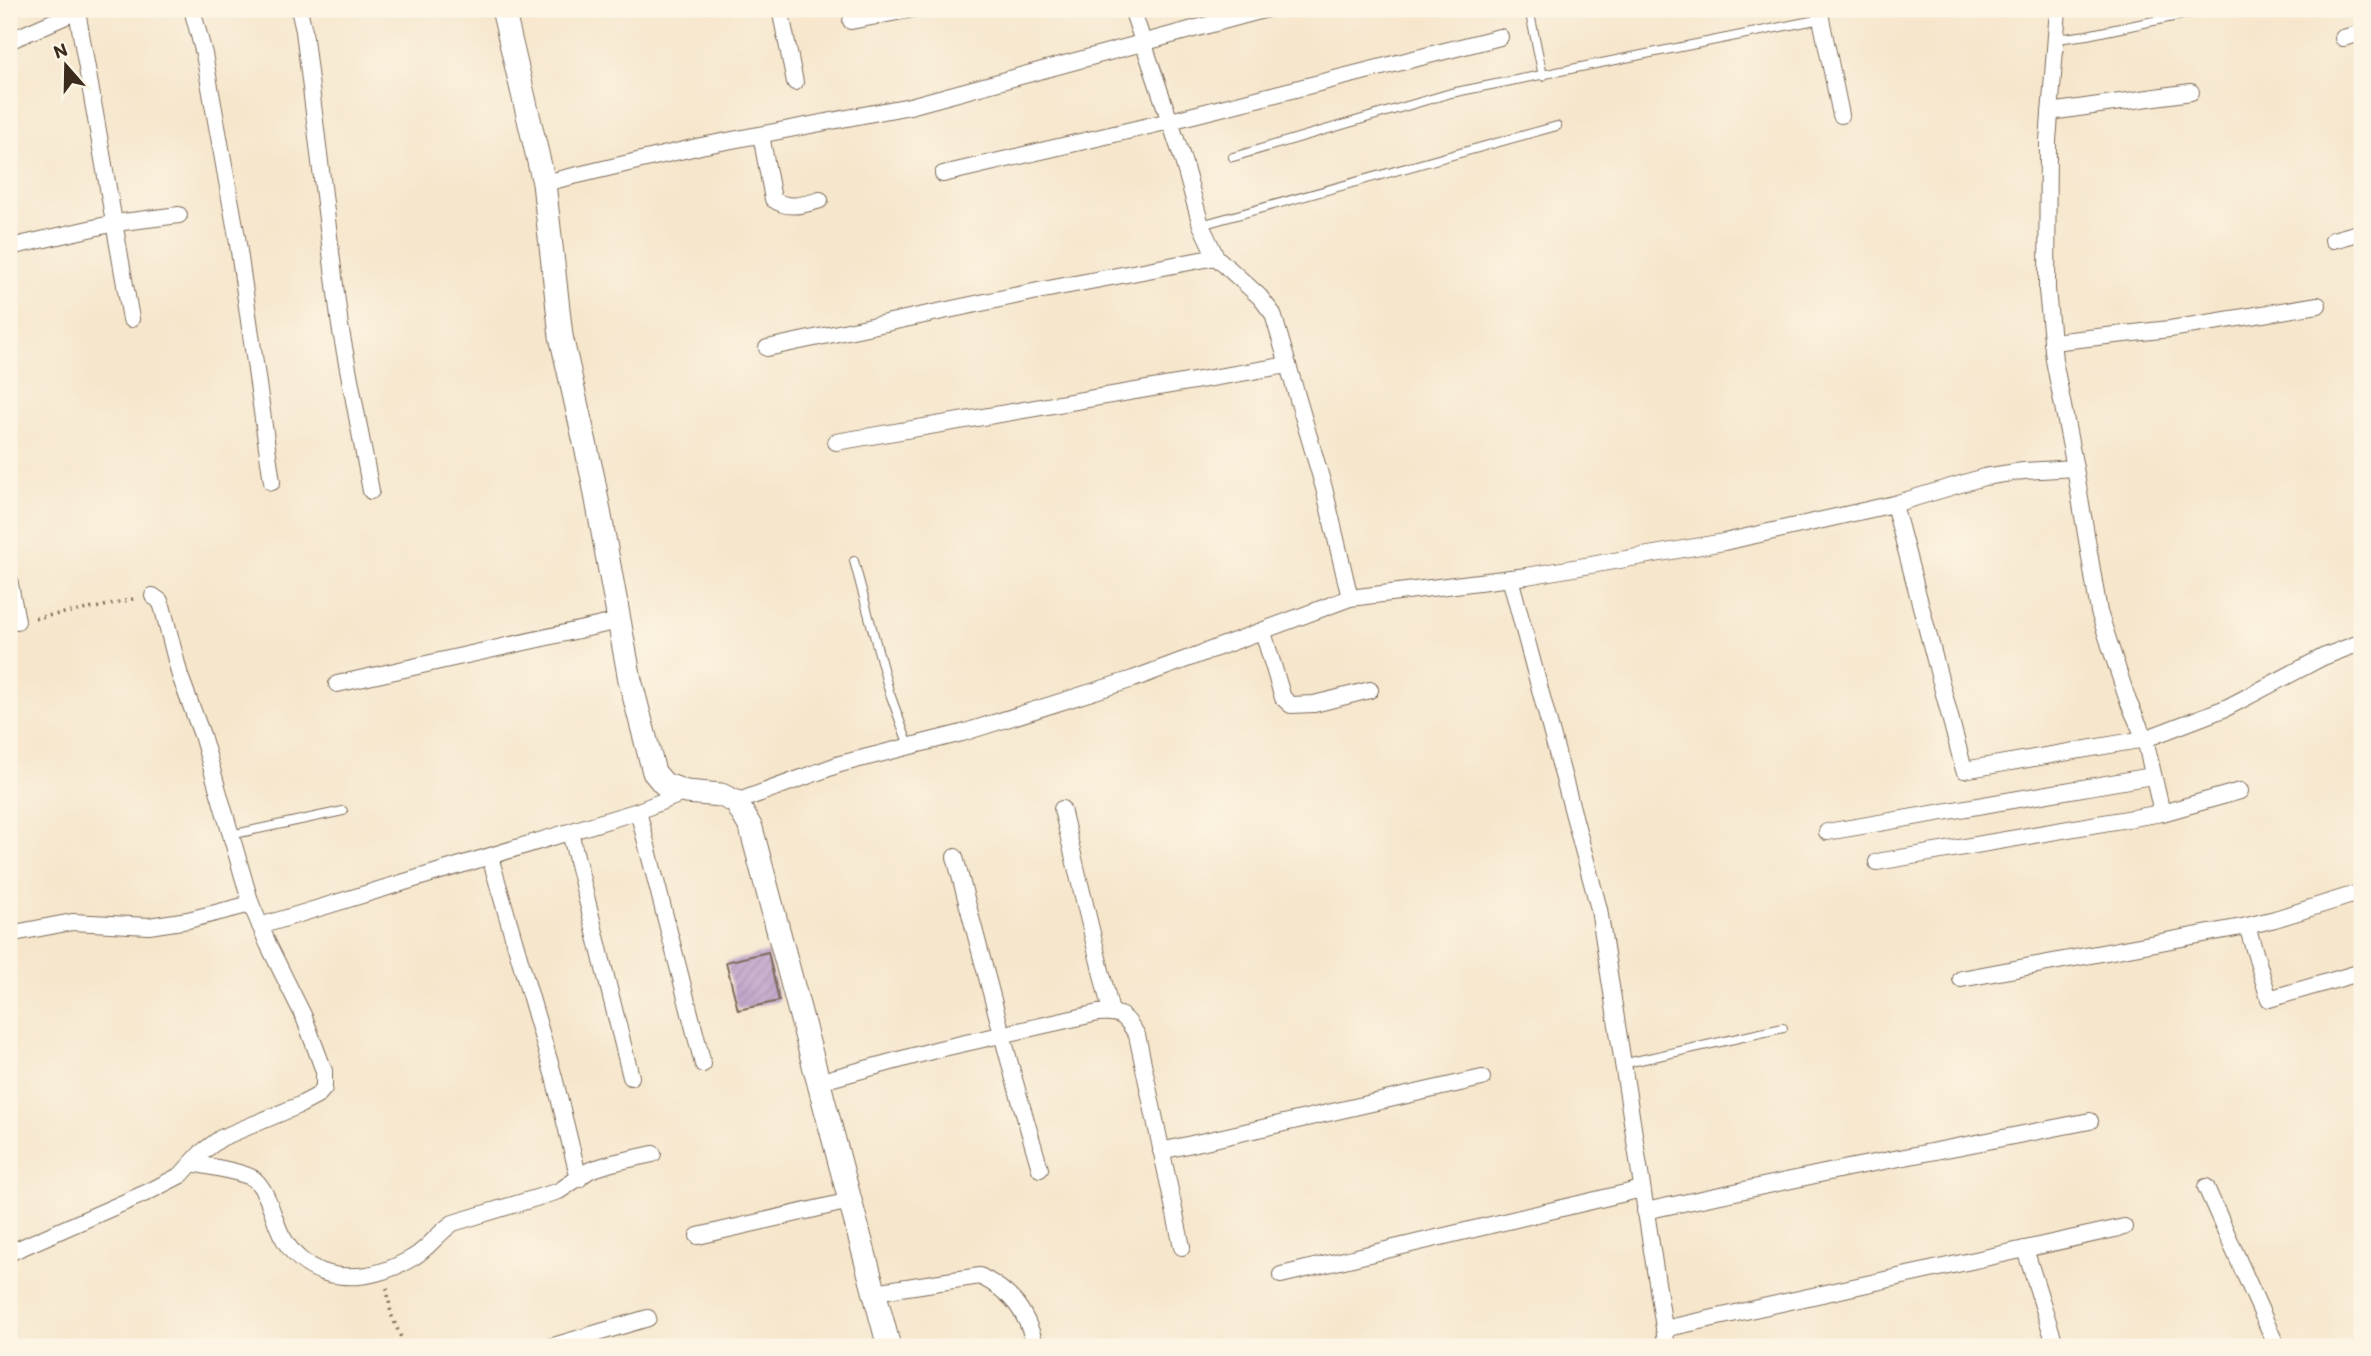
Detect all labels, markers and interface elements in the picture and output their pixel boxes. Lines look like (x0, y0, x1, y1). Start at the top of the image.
north arrow (32, 32, 102, 102)
text: N (50, 37, 70, 63)

